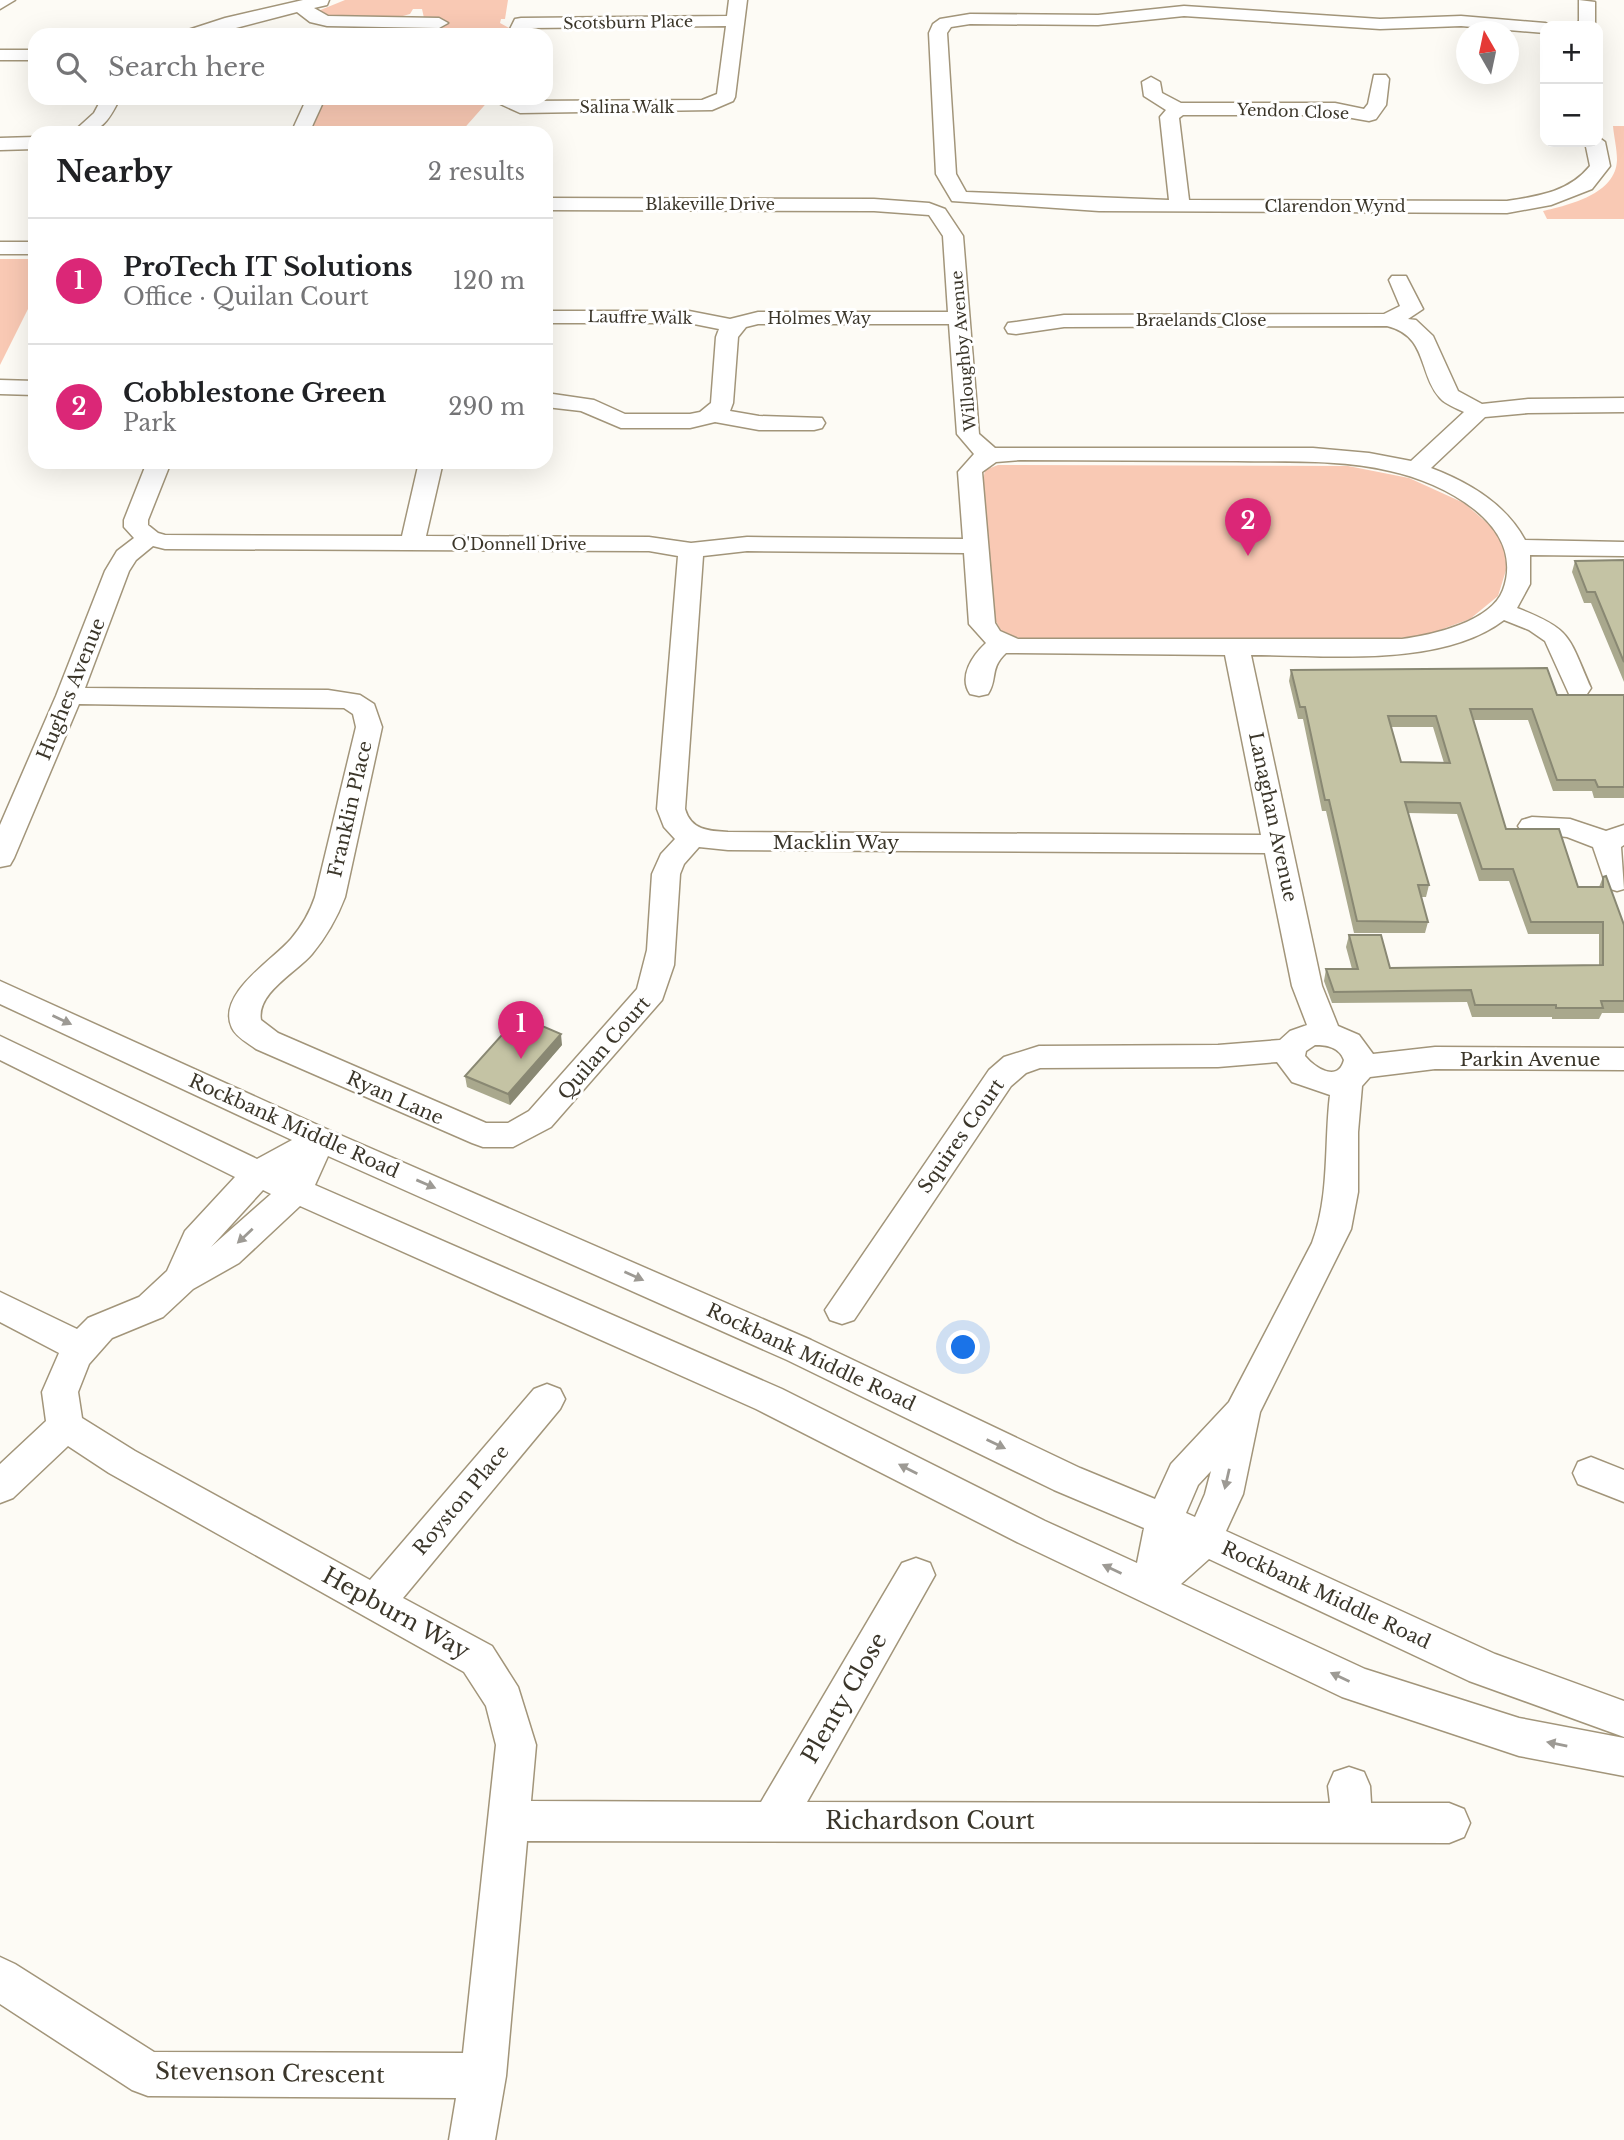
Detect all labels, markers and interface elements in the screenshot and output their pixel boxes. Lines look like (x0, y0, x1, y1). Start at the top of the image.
street label: Scotsburn Place (563, 11, 693, 33)
north arrow (1456, 21, 1519, 84)
map controls (1540, 21, 1603, 147)
button: + (1540, 21, 1603, 84)
search box (28, 28, 553, 105)
icon: search (52, 48, 90, 86)
text: Search here (108, 51, 265, 83)
button: − (1540, 84, 1603, 147)
street label: Salina Walk (580, 97, 675, 117)
street label: Yendon Close (1236, 99, 1349, 123)
text: Nearby (56, 153, 172, 190)
text: 2 results (428, 158, 525, 186)
street label: Blakeville Drive (645, 194, 775, 214)
street label: Clarendon Wynd (1264, 196, 1406, 216)
text: ProTech IT Solutions (123, 251, 413, 283)
text: 1 (74, 267, 84, 295)
text: 120 m (453, 267, 525, 295)
street label: Willoughby Avenue (946, 270, 980, 433)
text: Office · Quilan Court (123, 283, 369, 311)
street label: Lauffre Walk (587, 306, 693, 328)
street label: Holmes Way (767, 308, 872, 328)
street label: Braelands Close (1136, 310, 1266, 330)
text: Cobblestone Green (123, 377, 386, 409)
text: 2 (72, 393, 86, 421)
text: 290 m (448, 393, 525, 421)
text: Park (123, 409, 176, 437)
pin: 2 (1225, 498, 1271, 556)
street label: O'Donnell Drive (452, 534, 587, 554)
street label: Hughes Avenue (32, 615, 110, 763)
street label: Lanaghan Avenue (1244, 730, 1302, 904)
street label: Franklin Place (323, 739, 377, 879)
street label: Macklin Way (773, 831, 899, 854)
street label: Quilan Court (553, 991, 656, 1104)
pin: 1 (498, 1001, 544, 1059)
one-way arrow (52, 1014, 72, 1026)
street label: Parkin Avenue (1460, 1048, 1600, 1071)
street label: Ryan Lane (343, 1066, 447, 1130)
street label: Rockbank Middle Road (185, 1069, 403, 1183)
street label: Squires Court (913, 1074, 1009, 1198)
one-way arrow (415, 1179, 436, 1190)
one-way arrow (237, 1228, 254, 1245)
one-way arrow (624, 1270, 644, 1282)
street label: Rockbank Middle Road (703, 1298, 919, 1416)
your location (946, 1330, 980, 1364)
one-way arrow (986, 1439, 1006, 1450)
street label: Royston Place (408, 1440, 514, 1560)
one-way arrow (898, 1464, 918, 1475)
one-way arrow (1221, 1468, 1232, 1490)
street label: Rockbank Middle Road (1218, 1536, 1434, 1654)
street label: Hepburn Way (317, 1561, 475, 1665)
one-way arrow (1102, 1563, 1122, 1575)
street label: Plenty Close (795, 1628, 893, 1768)
one-way arrow (1330, 1671, 1350, 1682)
one-way arrow (1546, 1738, 1568, 1749)
street label: Richardson Court (825, 1807, 1035, 1835)
street label: Stevenson Crescent (155, 2057, 385, 2089)

